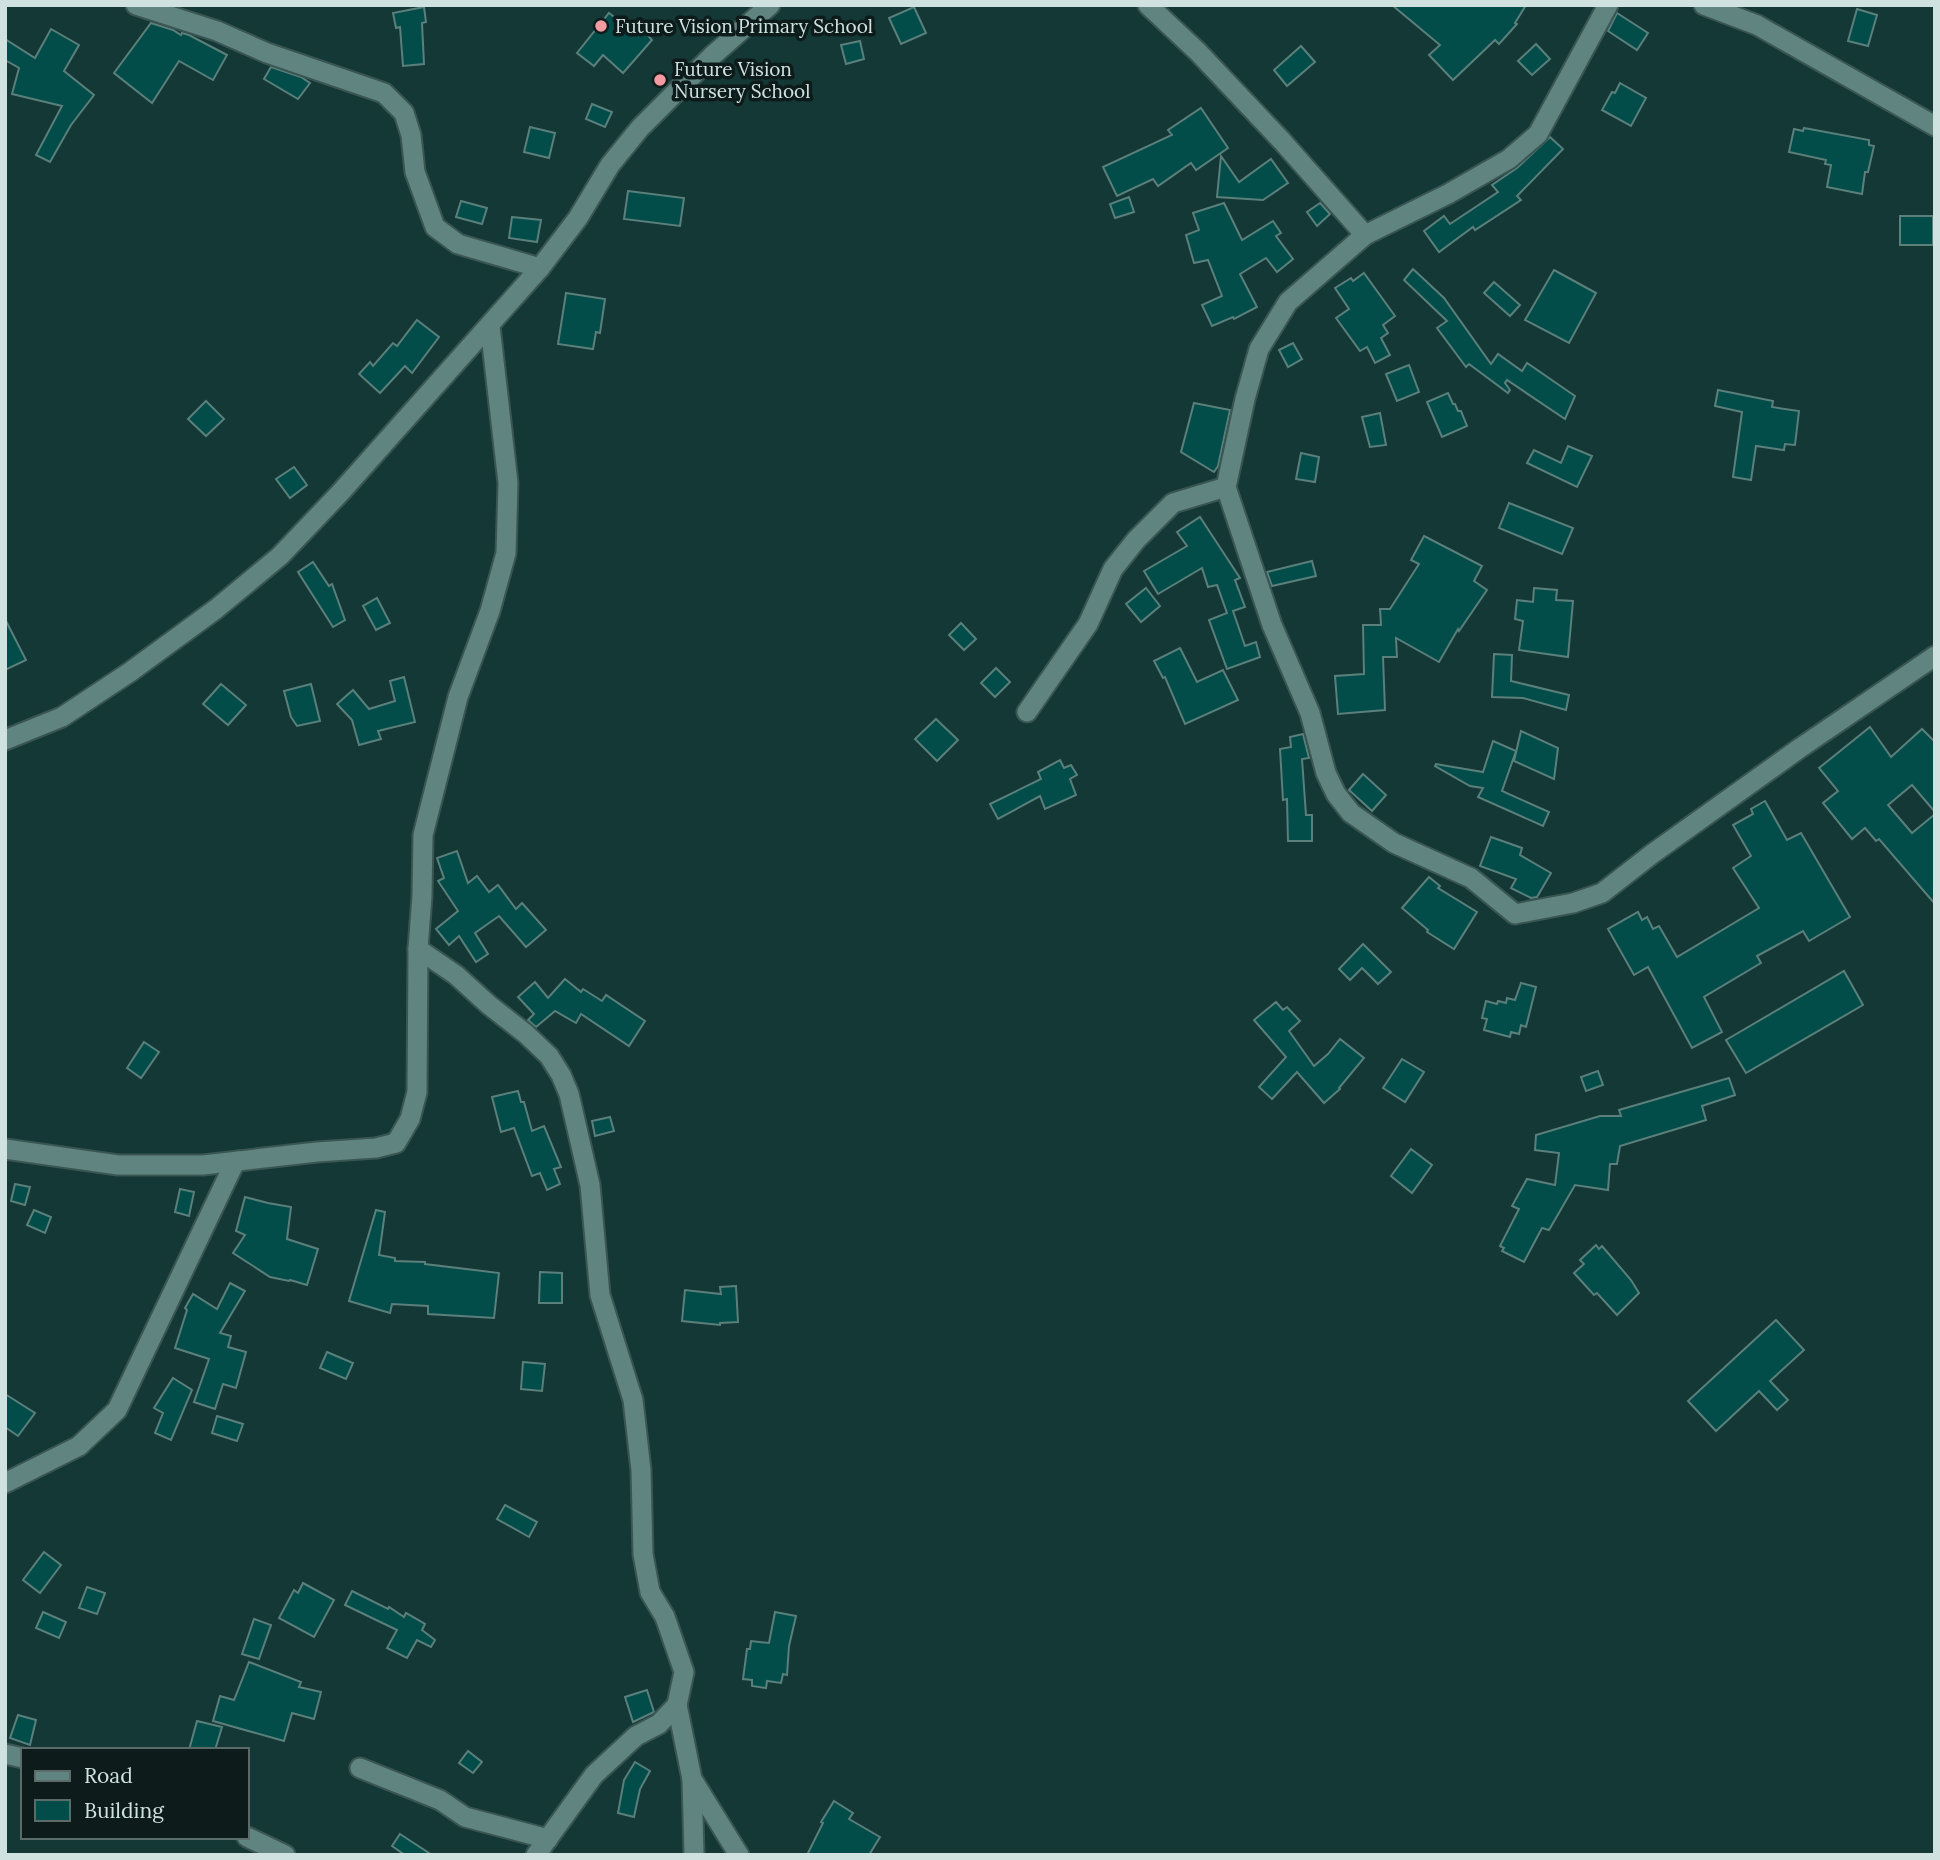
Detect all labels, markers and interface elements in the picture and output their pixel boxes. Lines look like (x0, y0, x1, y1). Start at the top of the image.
place label: Future Vision Primary School (615, 14, 873, 38)
marker: Future Vision Primary School (593, 18, 609, 34)
place label: Future Vision Nursery School (674, 57, 810, 103)
marker: Future Vision Nursery School (652, 72, 668, 88)
legend (21, 1748, 248, 1839)
text: Road (84, 1762, 133, 1789)
text: Building (84, 1797, 164, 1824)

